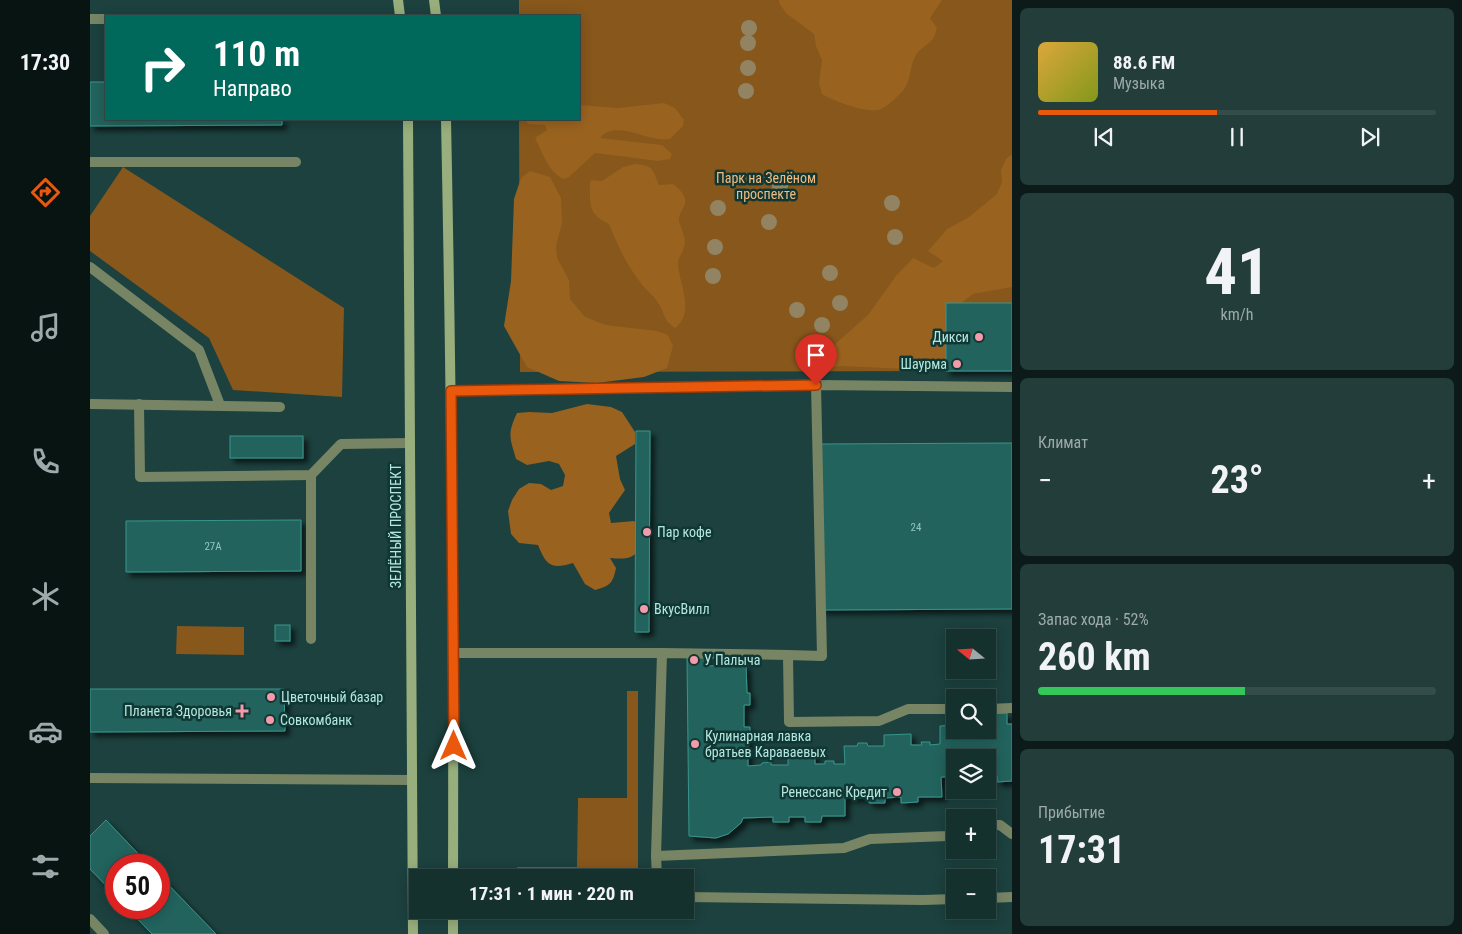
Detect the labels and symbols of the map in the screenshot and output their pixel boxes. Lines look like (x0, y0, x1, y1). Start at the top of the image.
park label: Парк на Зелёном проспекте (716, 170, 816, 202)
place label: Дикси (932, 329, 969, 345)
marker: Дикси (973, 331, 985, 343)
pin (795, 334, 837, 385)
place label: Шаурма (901, 356, 947, 372)
marker: Шаурма (951, 358, 963, 370)
street label: ЗЕЛЁНЫЙ ПРОСПЕКТ (388, 464, 404, 588)
house number: 24 (911, 521, 922, 534)
place label: Пар кофе (657, 524, 712, 540)
marker: Пар кофе (641, 526, 653, 538)
house number: 27А (204, 540, 222, 553)
place label: ВкусВилл (654, 601, 710, 617)
marker: ВкусВилл (638, 603, 650, 615)
north arrow (946, 629, 996, 679)
place label: У Палыча (704, 652, 760, 668)
marker: У Палыча (688, 654, 700, 666)
place label: Цветочный базар (281, 689, 383, 705)
marker: Цветочный базар (265, 691, 277, 703)
place label: Планета Здоровья (124, 703, 232, 719)
marker: Планета Здоровья (236, 705, 248, 717)
place label: Совкомбанк (280, 712, 352, 728)
marker: Совкомбанк (264, 714, 276, 726)
position arrow (427, 719, 479, 771)
place label: Кулинарная лавка братьев Караваевых (705, 728, 826, 760)
marker: Кулинарная лавка братьев Караваевых (689, 738, 701, 750)
place label: Ренессанс Кредит (781, 784, 887, 800)
marker: Ренессанс Кредит (891, 786, 903, 798)
speed limit sign: 50 (105, 854, 170, 919)

